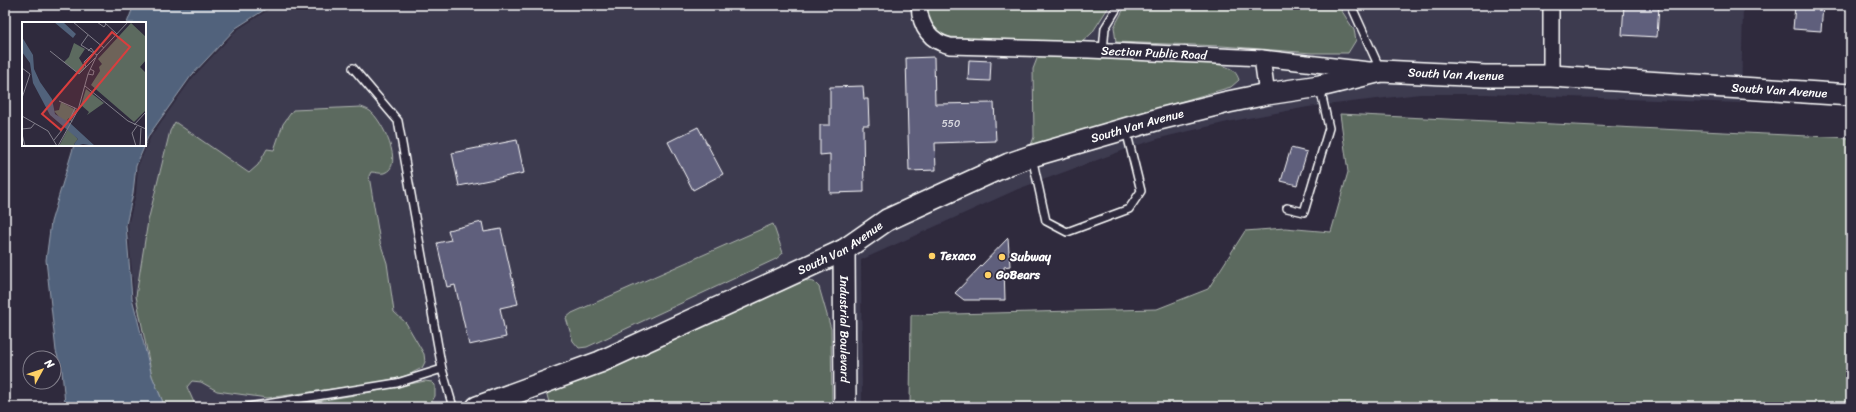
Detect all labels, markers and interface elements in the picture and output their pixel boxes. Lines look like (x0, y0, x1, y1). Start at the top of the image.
inset map (22, 22, 146, 146)
street label: Section Public Road (1101, 40, 1209, 67)
street label: South Van Avenue (1407, 61, 1504, 87)
street label: South Van Avenue (1731, 76, 1828, 104)
street label: South Van Avenue (1088, 102, 1186, 149)
house number: 550 (942, 115, 960, 133)
street label: South Van Avenue (794, 215, 888, 281)
place label: Texaco (940, 245, 976, 267)
place label: Subway (1009, 246, 1052, 268)
marker: Texaco (927, 251, 937, 261)
marker: Subway (997, 252, 1007, 262)
place label: GoBears (995, 264, 1040, 286)
marker: GoBears (983, 270, 993, 280)
street label: Industrial Boulevard (833, 274, 856, 384)
north arrow (22, 350, 62, 390)
text: N (39, 354, 59, 373)

